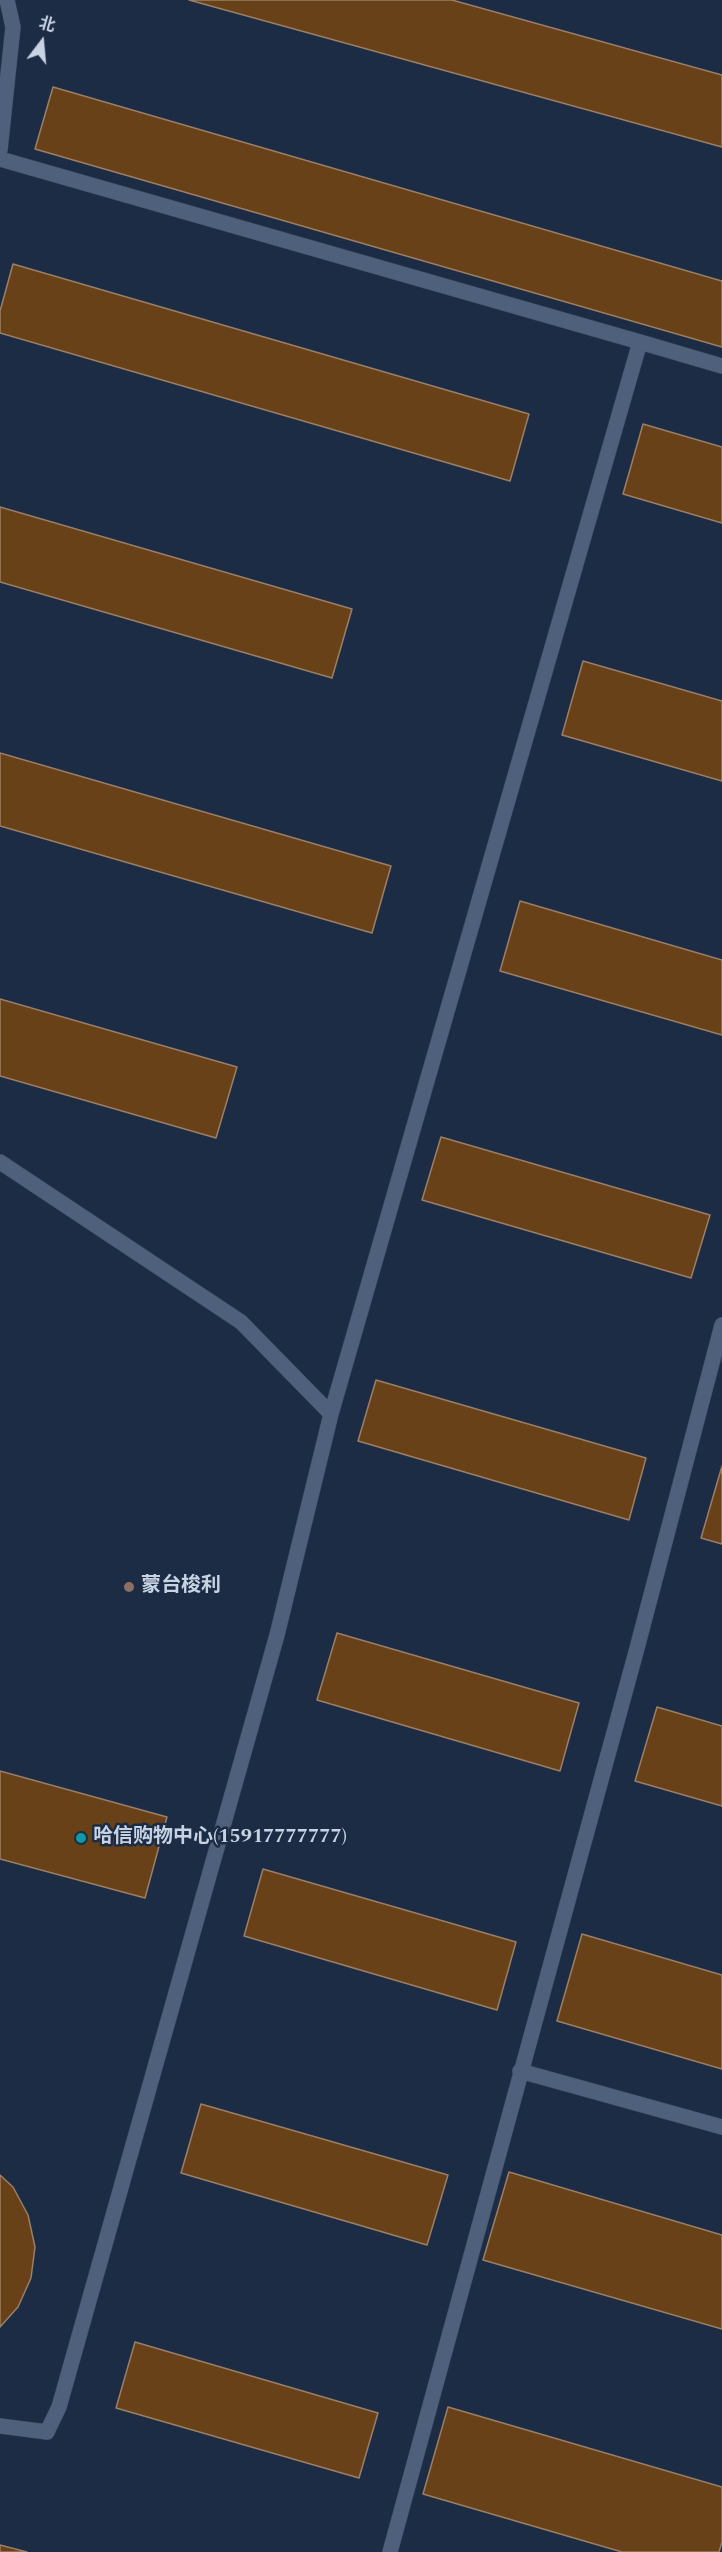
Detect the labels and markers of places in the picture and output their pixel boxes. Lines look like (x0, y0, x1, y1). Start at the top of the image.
place label: 蒙台梭利 (141, 1575, 221, 1599)
marker: 蒙台梭利 (122, 1580, 136, 1594)
place label: 哈信购物中心(15917777777) (93, 1826, 347, 1850)
marker: 哈信购物中心(15917777777) (74, 1831, 88, 1845)

